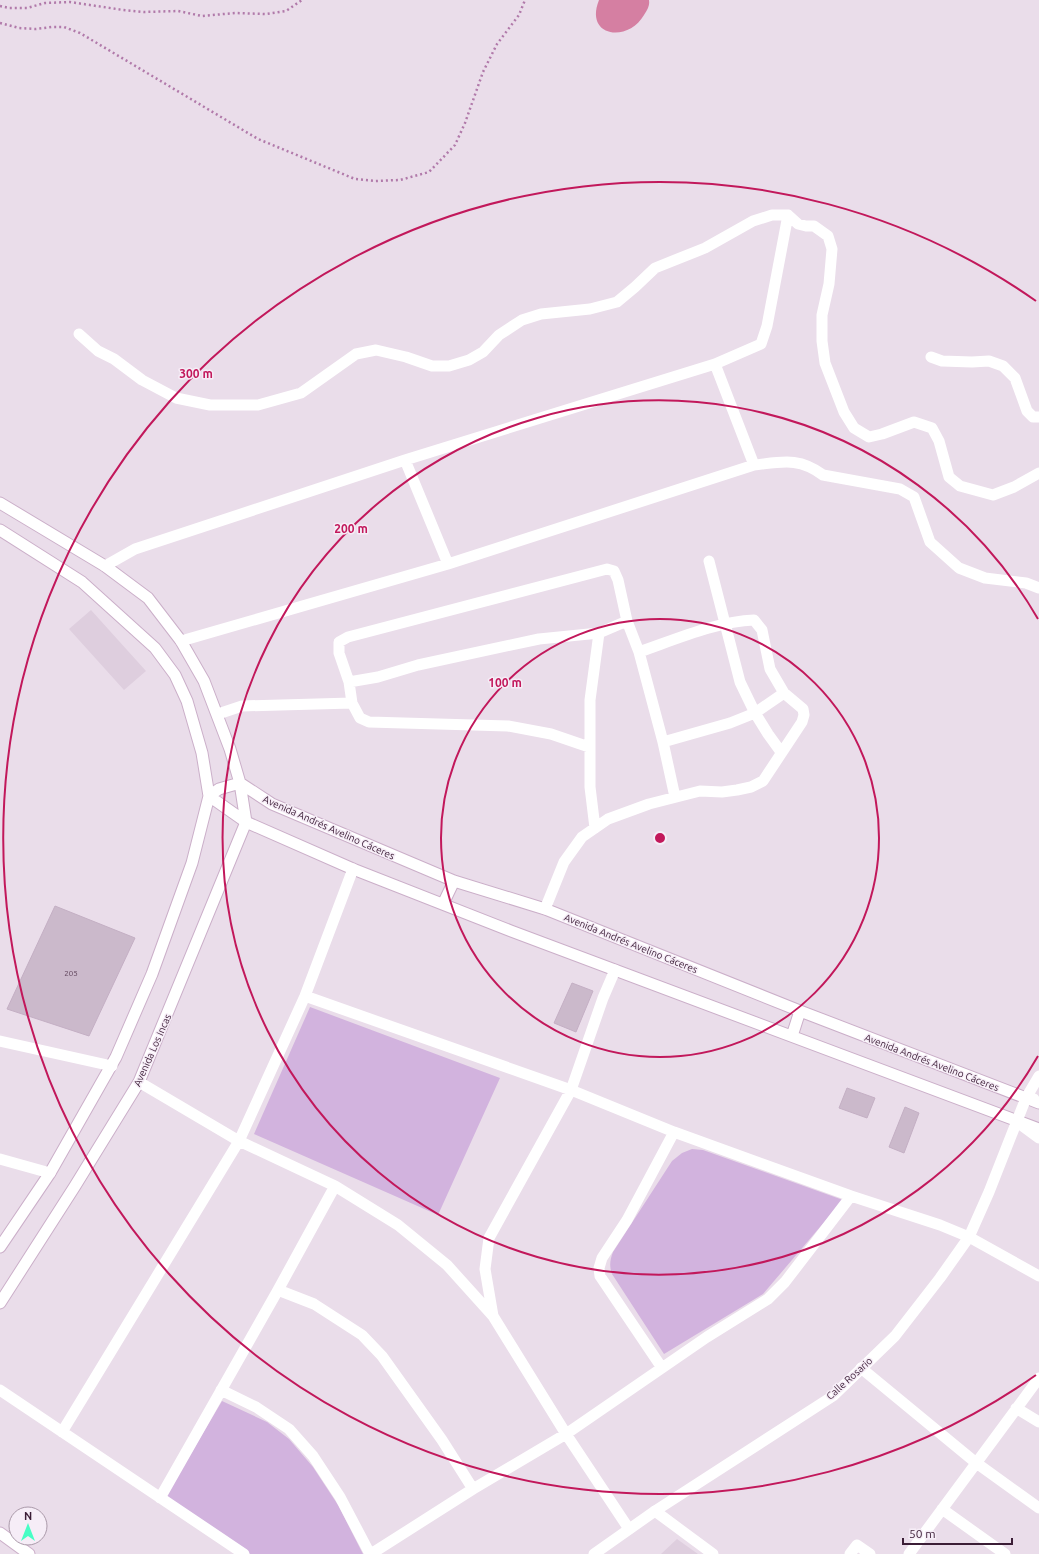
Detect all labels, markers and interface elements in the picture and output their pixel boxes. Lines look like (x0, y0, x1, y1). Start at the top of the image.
text: 300 m (179, 367, 213, 380)
text: 200 m (334, 522, 368, 535)
text: 100 m (488, 676, 522, 689)
street label: Avenida Andrés Avelino Cáceres (261, 793, 396, 862)
centre of rings (653, 831, 667, 845)
street label: Avenida Andrés Avelino Cáceres (563, 912, 699, 975)
house number: 205 (64, 969, 78, 978)
street label: Avenida Los Incas (132, 1012, 173, 1088)
street label: Avenida Andrés Avelino Cáceres (863, 1032, 1000, 1093)
street label: Calle Rosario (824, 1355, 875, 1402)
north arrow (8, 1506, 48, 1546)
text: N (24, 1510, 32, 1522)
scale bar (903, 1520, 1012, 1546)
text: 50 m (909, 1527, 936, 1540)

